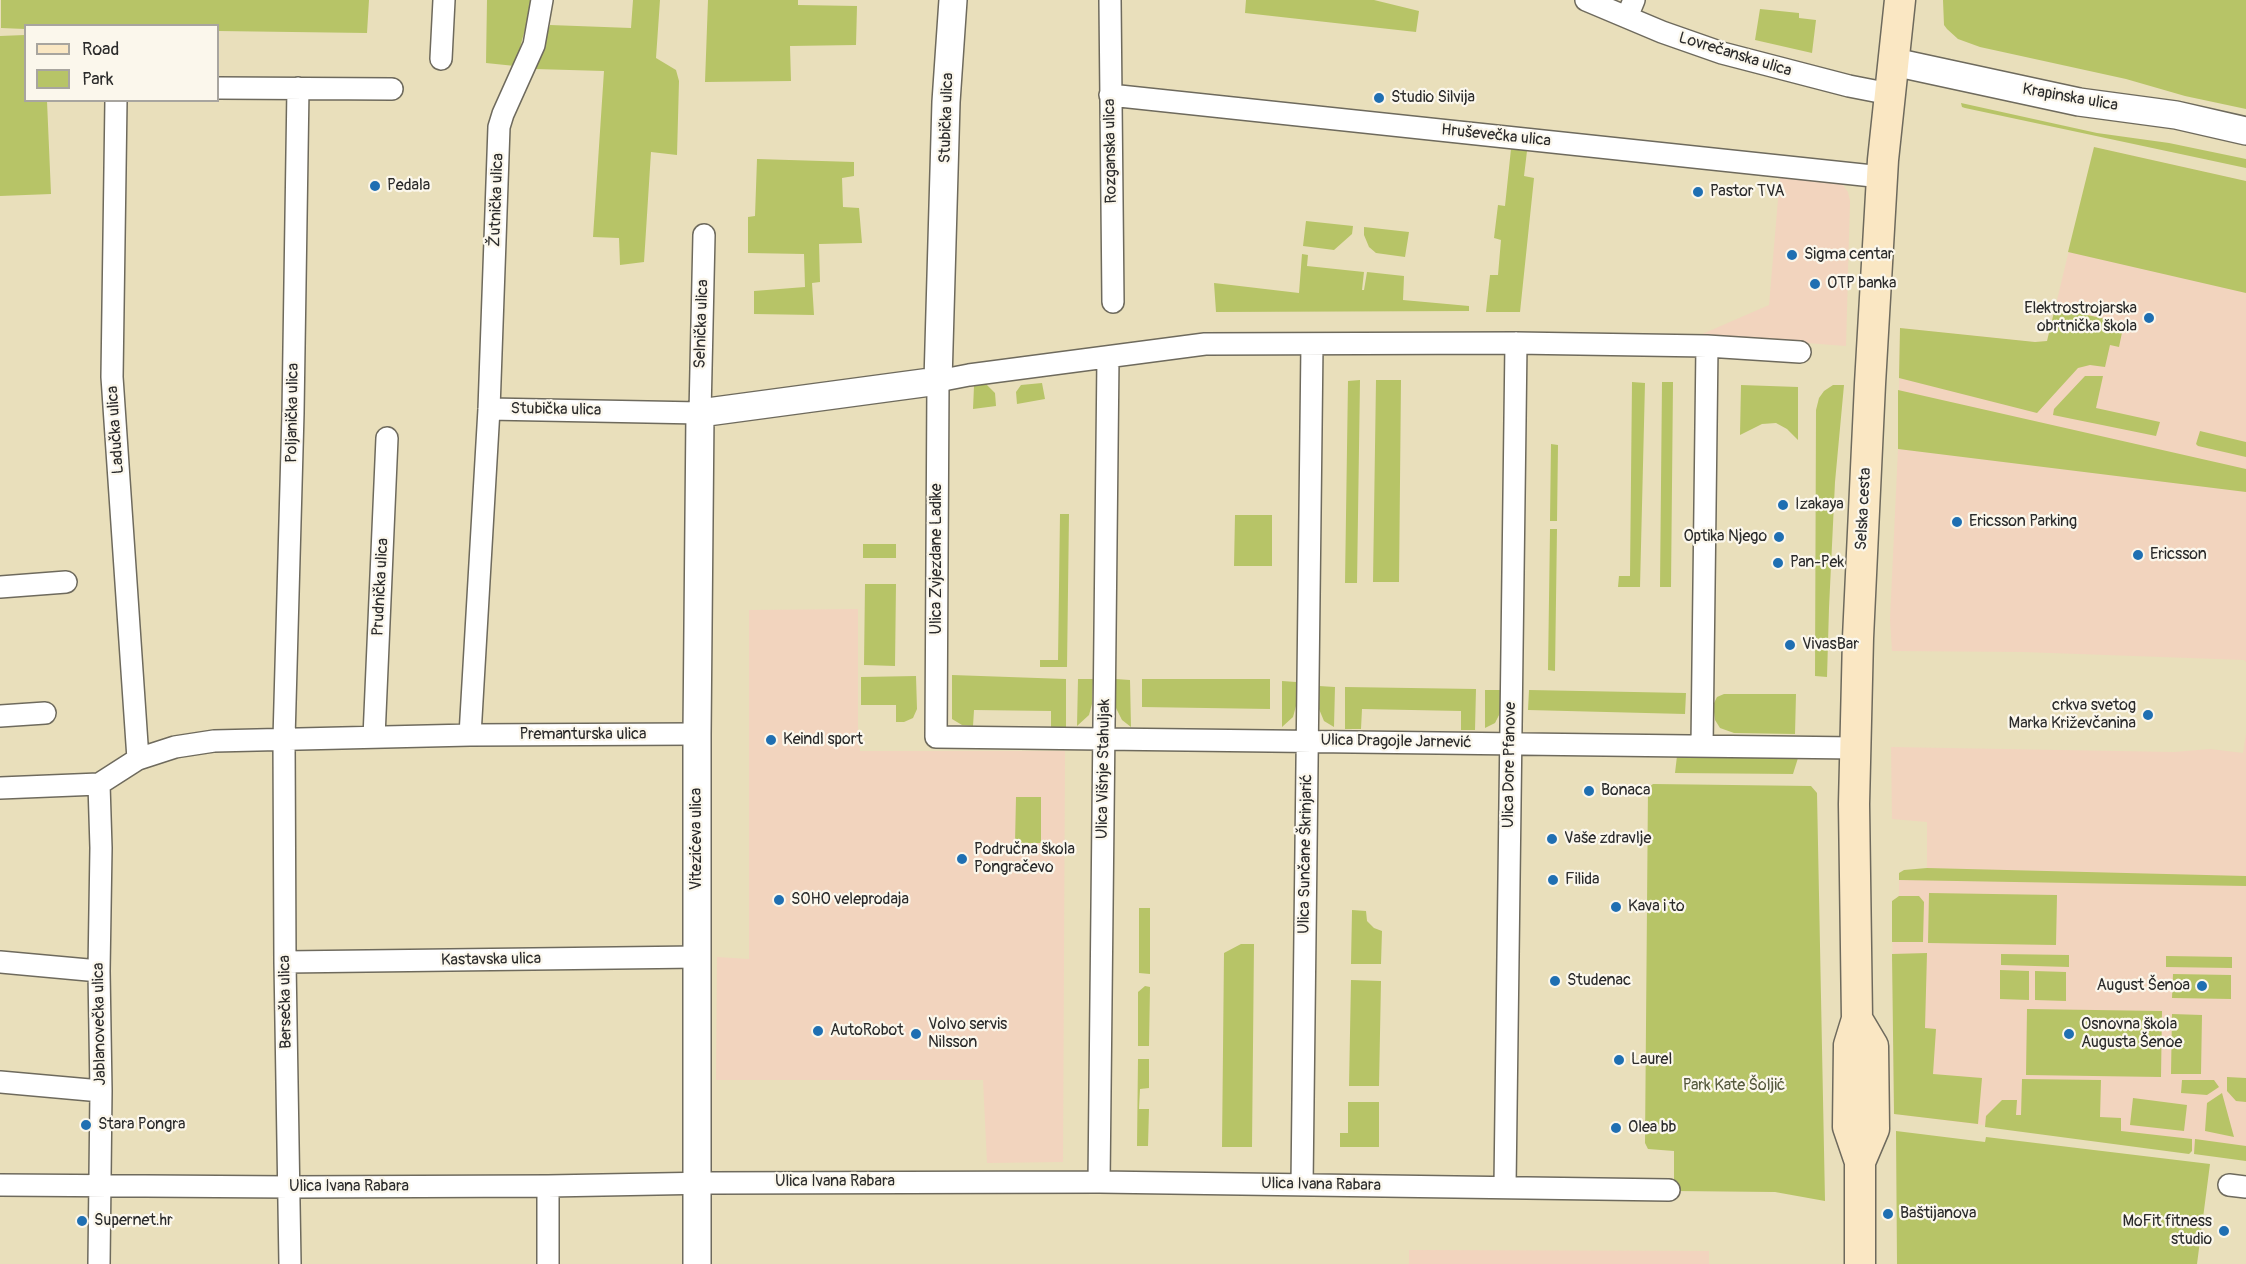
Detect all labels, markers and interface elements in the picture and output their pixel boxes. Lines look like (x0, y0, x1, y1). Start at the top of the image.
legend (24, 24, 219, 102)
street label: Lovrečanska ulica (1676, 29, 1794, 81)
text: Road (82, 38, 119, 61)
text: Park (82, 68, 114, 91)
street label: Stubička ulica (936, 72, 958, 164)
street label: Krapinska ulica (2021, 80, 2119, 116)
place label: Studio Silvija (1391, 88, 1475, 108)
marker: Studio Silvija (1372, 91, 1386, 105)
street label: Rozganska ulica (1100, 98, 1122, 204)
street label: Hruševečka ulica (1440, 121, 1552, 151)
street label: Žutnička ulica (486, 153, 508, 247)
place label: Pedala (387, 176, 430, 196)
marker: Pedala (368, 179, 382, 193)
place label: Pastor TVA (1710, 182, 1785, 202)
marker: Pastor TVA (1691, 185, 1705, 199)
place label: Sigma centar (1804, 245, 1894, 265)
marker: Sigma centar (1785, 248, 1799, 262)
place label: OTP banka (1827, 274, 1896, 294)
marker: OTP banka (1808, 277, 1822, 291)
street label: Selnička ulica (691, 279, 713, 369)
place label: Elektrostrojarska obrtnička škola (2024, 299, 2137, 337)
marker: Elektrostrojarska obrtnička škola (2142, 311, 2156, 325)
street label: Poljanička ulica (283, 363, 303, 463)
street label: Ladučka ulica (103, 385, 129, 475)
street label: Stubička ulica (511, 400, 601, 420)
street label: Selska cesta (1852, 467, 1876, 551)
street label: Ulica Zvjezdane Ladike (927, 483, 947, 635)
place label: Izakaya (1795, 495, 1844, 515)
marker: Izakaya (1776, 498, 1790, 512)
place label: Ericsson Parking (1969, 512, 2077, 532)
marker: Ericsson Parking (1950, 515, 1964, 529)
place label: Optika Njego (1683, 527, 1767, 547)
marker: Optika Njego (1772, 530, 1786, 544)
street label: Prudnička ulica (369, 537, 393, 637)
place label: Ericsson (2150, 545, 2207, 565)
marker: Ericsson (2131, 548, 2145, 562)
place label: Pan-Pek (1790, 553, 1844, 573)
marker: Pan-Pek (1771, 556, 1785, 570)
place label: VivasBar (1802, 635, 1859, 655)
marker: VivasBar (1783, 638, 1797, 652)
place label: crkva svetog Marka Križevčanina (2009, 696, 2136, 734)
street label: Ulica Višnje Stahuljak (1093, 699, 1115, 839)
street label: Ulica Dore Pfanove (1499, 702, 1521, 828)
marker: crkva svetog Marka Križevčanina (2141, 708, 2155, 722)
street label: Premanturska ulica (520, 725, 646, 745)
place label: Keindl sport (783, 730, 863, 750)
street label: Ulica Dragojle Jarnević (1320, 731, 1472, 753)
marker: Keindl sport (764, 733, 778, 747)
street label: Ulica Sunčane Škrinjarić (1295, 774, 1317, 934)
place label: Bonaca (1601, 781, 1651, 801)
marker: Bonaca (1582, 784, 1596, 798)
street label: Vitezićeva ulica (687, 788, 707, 890)
place label: Vaše zdravlje (1564, 829, 1651, 849)
marker: Vaše zdravlje (1545, 832, 1559, 846)
place label: Područna škola Pongračevo (974, 840, 1075, 878)
marker: Područna škola Pongračevo (955, 852, 969, 866)
place label: Filida (1565, 870, 1599, 890)
marker: Filida (1546, 873, 1560, 887)
place label: SOHO veleprodaja (791, 890, 909, 910)
marker: SOHO veleprodaja (772, 893, 786, 907)
place label: Kava i to (1628, 897, 1685, 917)
marker: Kava i to (1609, 900, 1623, 914)
street label: Kastavska ulica (441, 950, 541, 970)
street label: Bersečka ulica (276, 955, 296, 1049)
street label: Jablanovečka ulica (89, 962, 111, 1086)
place label: Studenac (1567, 971, 1631, 991)
marker: Studenac (1548, 974, 1562, 988)
place label: August Šenoa (2097, 976, 2190, 996)
marker: August Šenoa (2195, 979, 2209, 993)
place label: Volvo servis Nilsson (928, 1015, 1007, 1053)
place label: Osnovna škola Augusta Šenoe (2081, 1015, 2182, 1053)
place label: AutoRobot (830, 1021, 904, 1041)
marker: AutoRobot (811, 1024, 825, 1038)
marker: Volvo servis Nilsson (909, 1027, 923, 1041)
marker: Osnovna škola Augusta Šenoe (2062, 1027, 2076, 1041)
place label: Laurel (1631, 1050, 1672, 1070)
marker: Laurel (1612, 1053, 1626, 1067)
park label: Park Kate Šoljić (1683, 1076, 1785, 1096)
place label: Stara Pongra (98, 1115, 185, 1135)
marker: Stara Pongra (79, 1118, 93, 1132)
place label: Olea bb (1628, 1118, 1676, 1138)
marker: Olea bb (1609, 1121, 1623, 1135)
street label: Ulica Ivana Rabara (775, 1172, 895, 1192)
street label: Ulica Ivana Rabara (1261, 1174, 1381, 1196)
street label: Ulica Ivana Rabara (289, 1177, 409, 1197)
place label: Baštijanova (1900, 1204, 1977, 1224)
marker: Baštijanova (1881, 1207, 1895, 1221)
place label: Supernet.hr (94, 1211, 173, 1231)
place label: MoFit fitness studio (2122, 1212, 2212, 1250)
marker: Supernet.hr (75, 1214, 89, 1228)
marker: MoFit fitness studio (2217, 1224, 2231, 1238)

